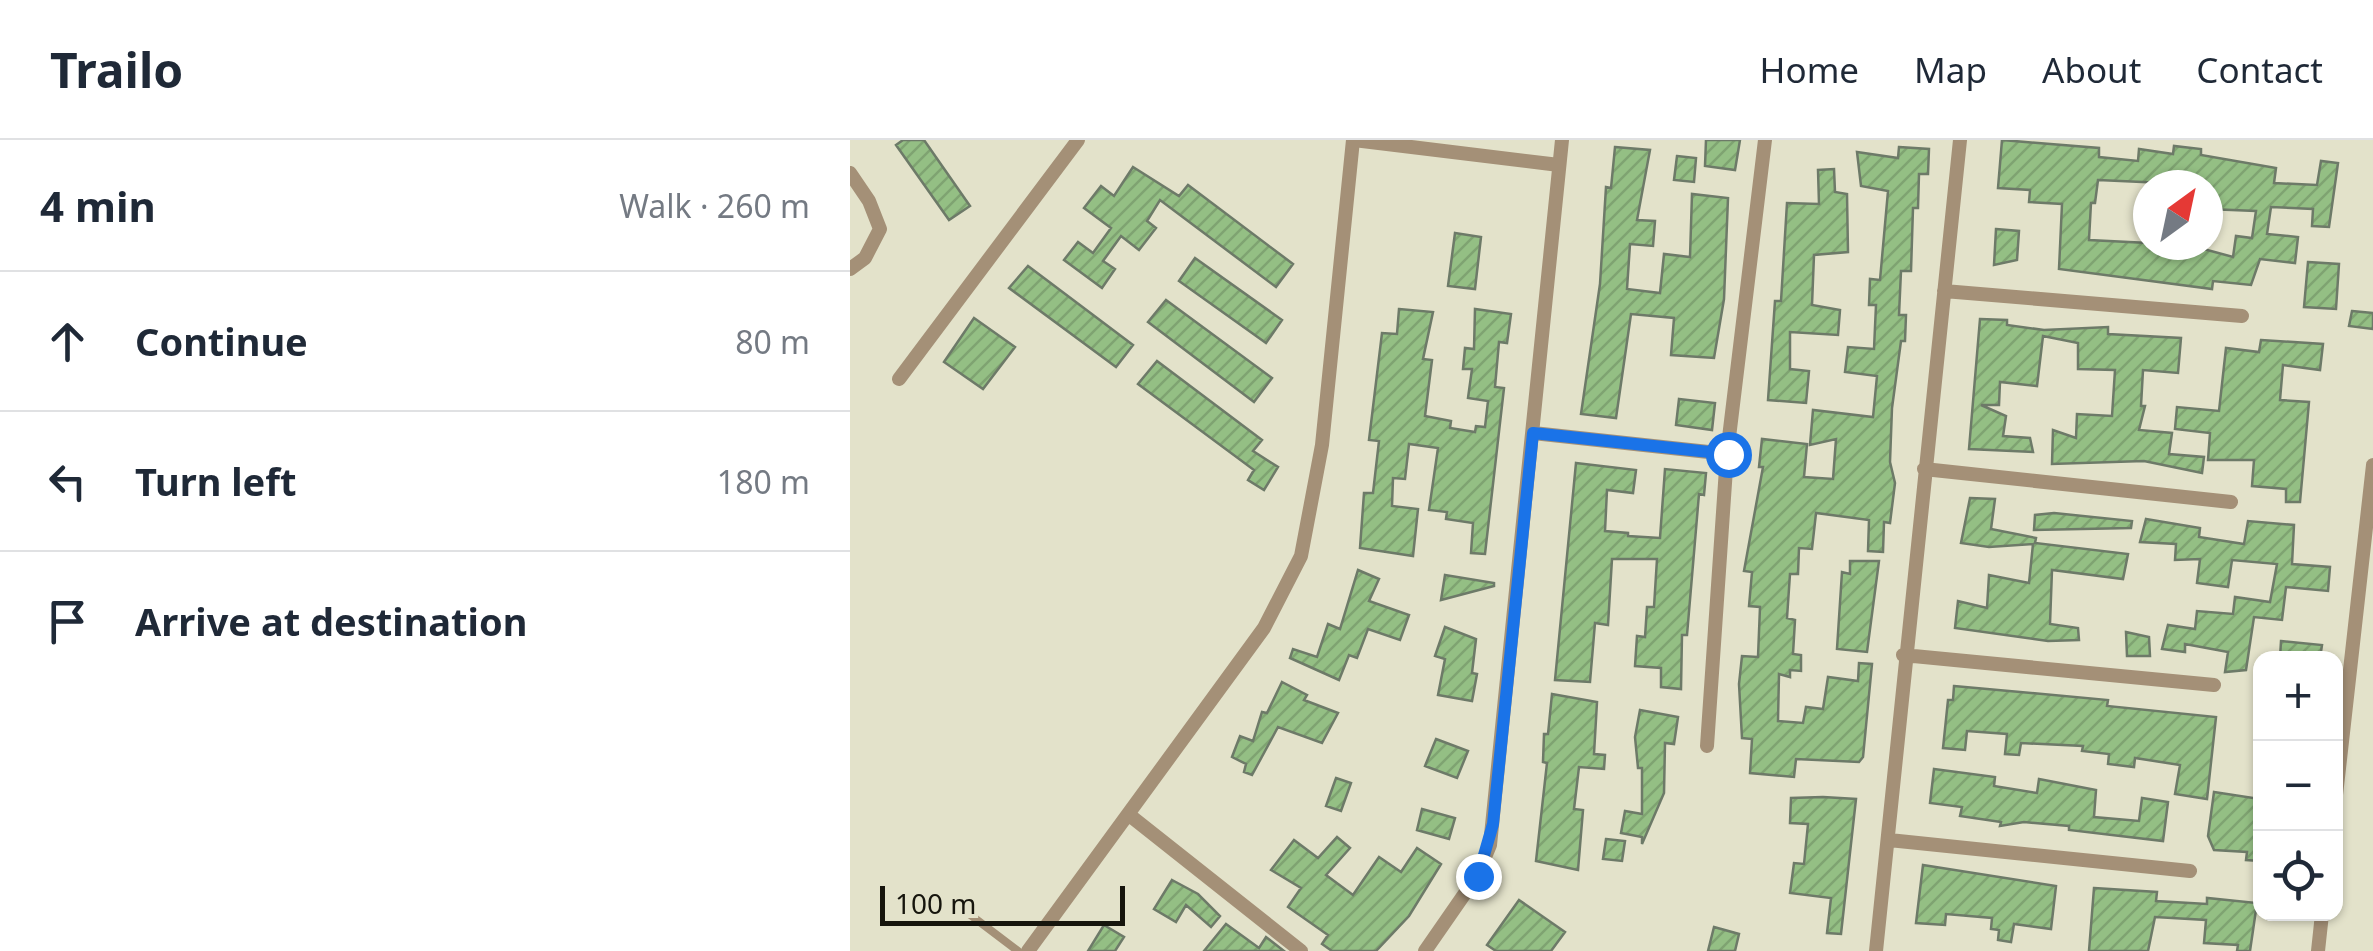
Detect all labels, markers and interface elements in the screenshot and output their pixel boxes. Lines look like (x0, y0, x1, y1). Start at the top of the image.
text: Trailo (50, 37, 183, 102)
text: Home (1760, 46, 1859, 93)
text: Map (1914, 46, 1987, 93)
text: About (2042, 46, 2141, 93)
text: Contact (2196, 46, 2323, 93)
north arrow (2133, 170, 2223, 260)
text: 4 min (40, 177, 156, 234)
text: Walk · 260 m (619, 184, 810, 227)
icon: ahead (40, 314, 95, 369)
text: Continue (135, 315, 308, 367)
text: 80 m (735, 320, 810, 363)
route start (1706, 432, 1752, 478)
icon: left (40, 454, 95, 509)
text: Turn left (135, 455, 297, 507)
text: 180 m (717, 460, 810, 503)
icon: arrive (40, 594, 95, 649)
text: Arrive at destination (135, 595, 527, 647)
map controls (2253, 651, 2343, 921)
button: + (2253, 651, 2343, 741)
button: − (2253, 741, 2343, 831)
button: locate (2253, 831, 2343, 921)
route end (1456, 854, 1502, 900)
scale bar (880, 881, 1125, 926)
text: 100 m (895, 884, 977, 922)

